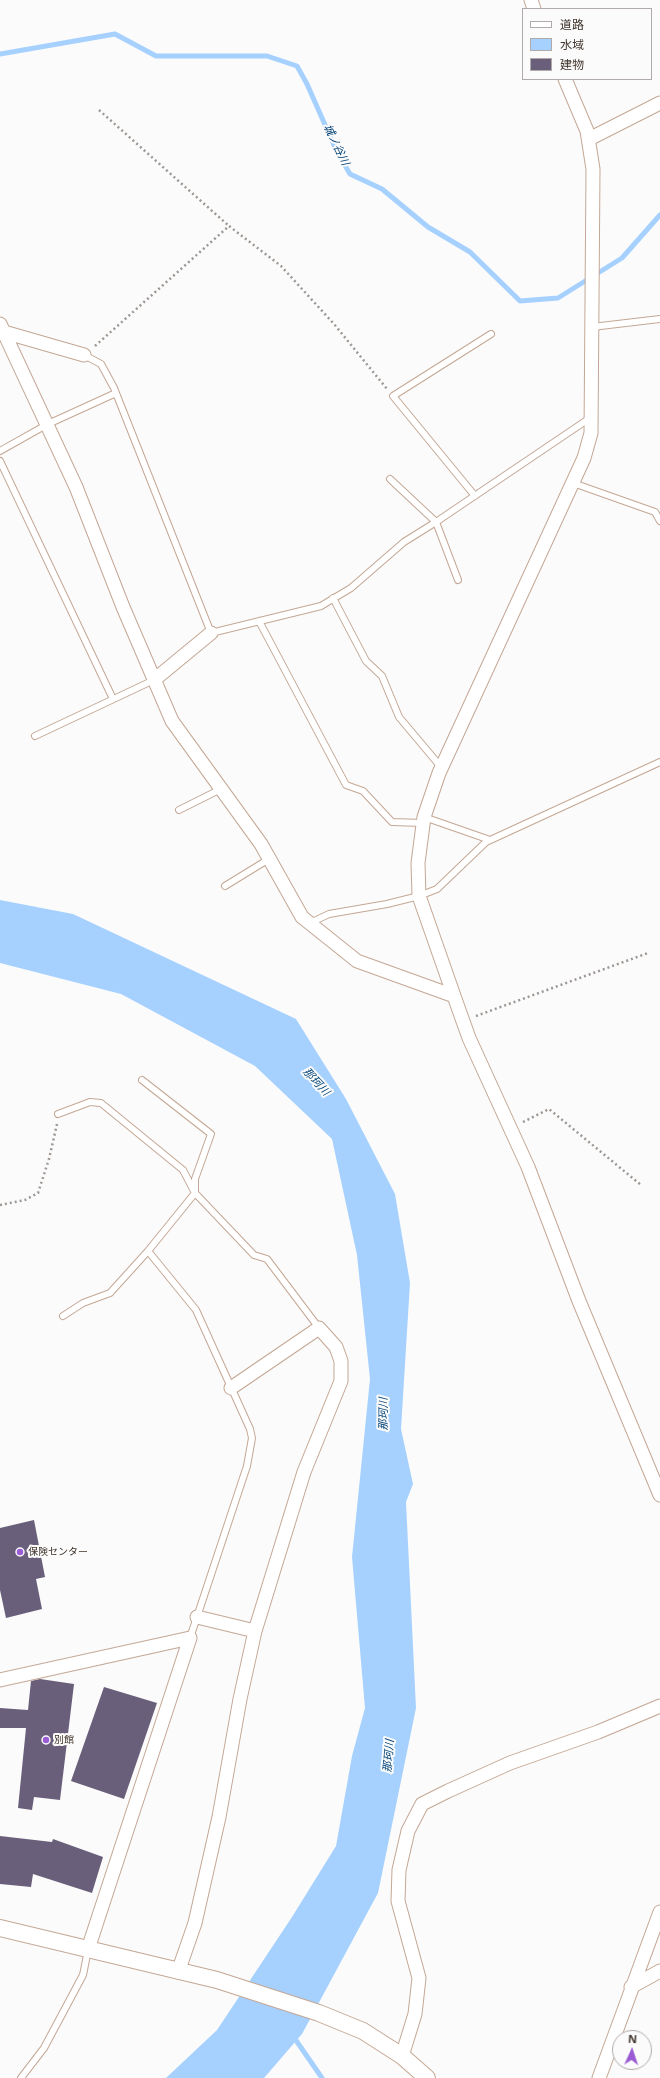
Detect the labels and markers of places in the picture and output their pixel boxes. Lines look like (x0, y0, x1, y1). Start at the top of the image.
place label: 保険センター (28, 1546, 88, 1558)
marker: 保険センター (15, 1547, 25, 1557)
place label: 別館 (54, 1734, 74, 1746)
marker: 別館 (41, 1735, 51, 1745)

